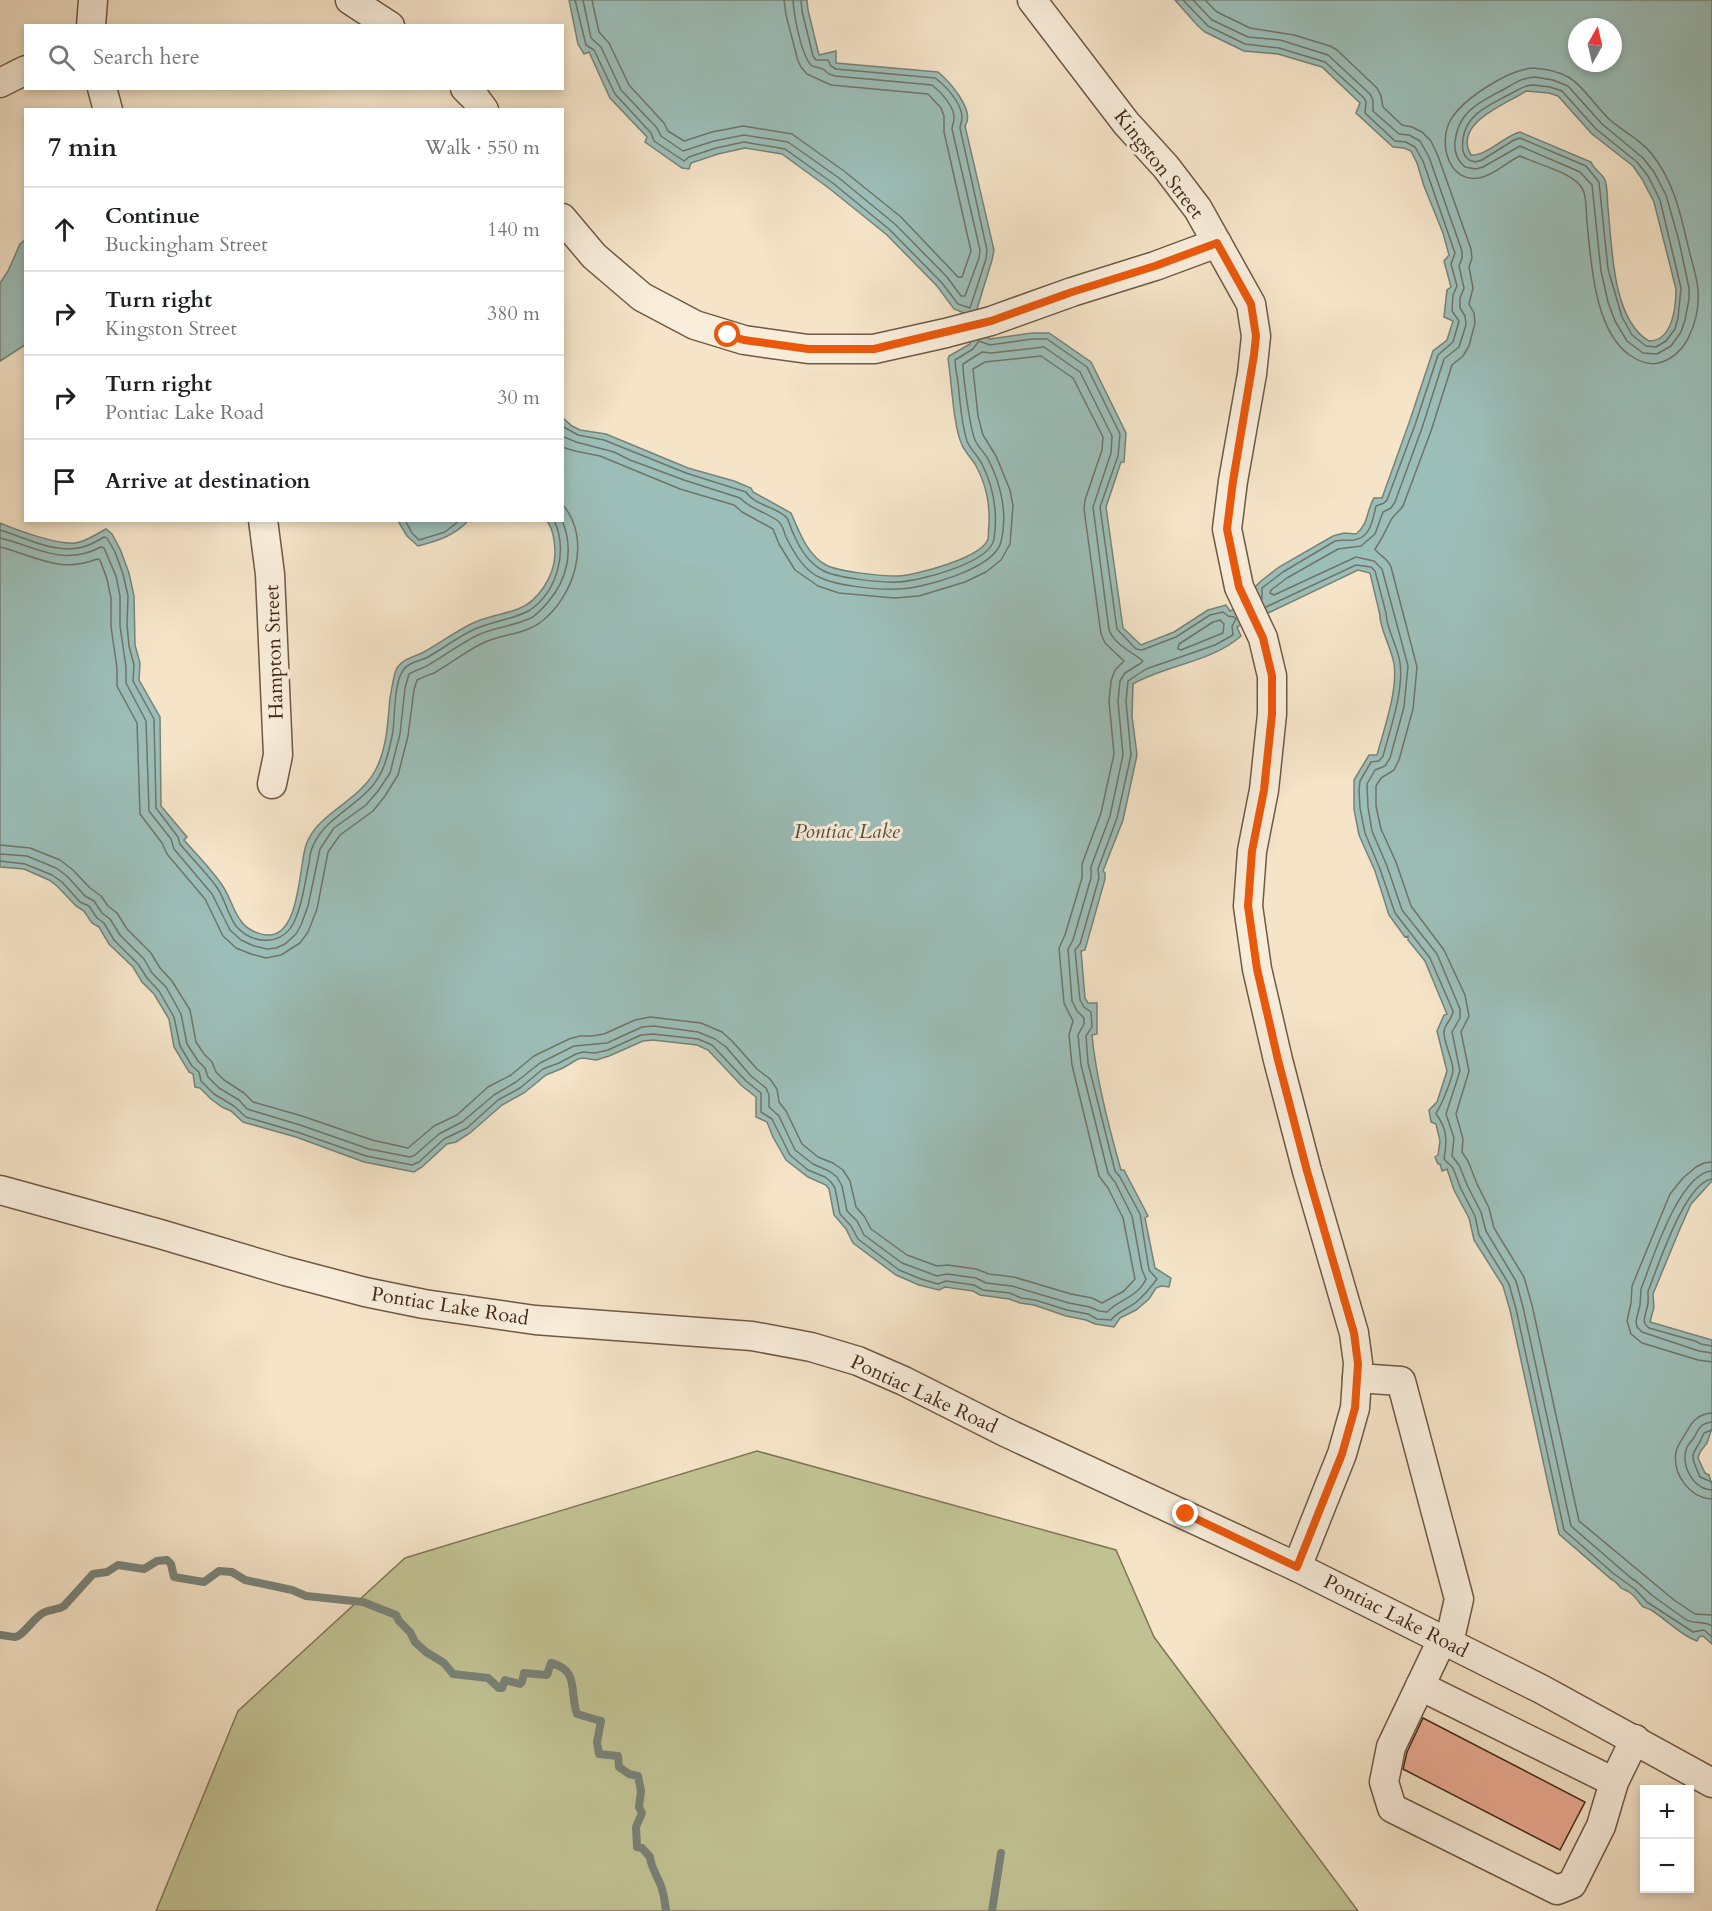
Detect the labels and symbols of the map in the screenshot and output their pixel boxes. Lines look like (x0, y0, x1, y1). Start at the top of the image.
north arrow (1568, 18, 1622, 72)
street label: Kingston Street (1108, 104, 1211, 225)
route start (714, 321, 740, 347)
street label: Hampton Street (258, 583, 290, 720)
water label: Pontiac Lake (794, 817, 901, 846)
street label: Pontiac Lake Road (369, 1280, 531, 1332)
street label: Pontiac Lake Road (846, 1348, 1002, 1440)
route end (1172, 1500, 1198, 1526)
street label: Pontiac Lake Road (1319, 1568, 1473, 1664)

